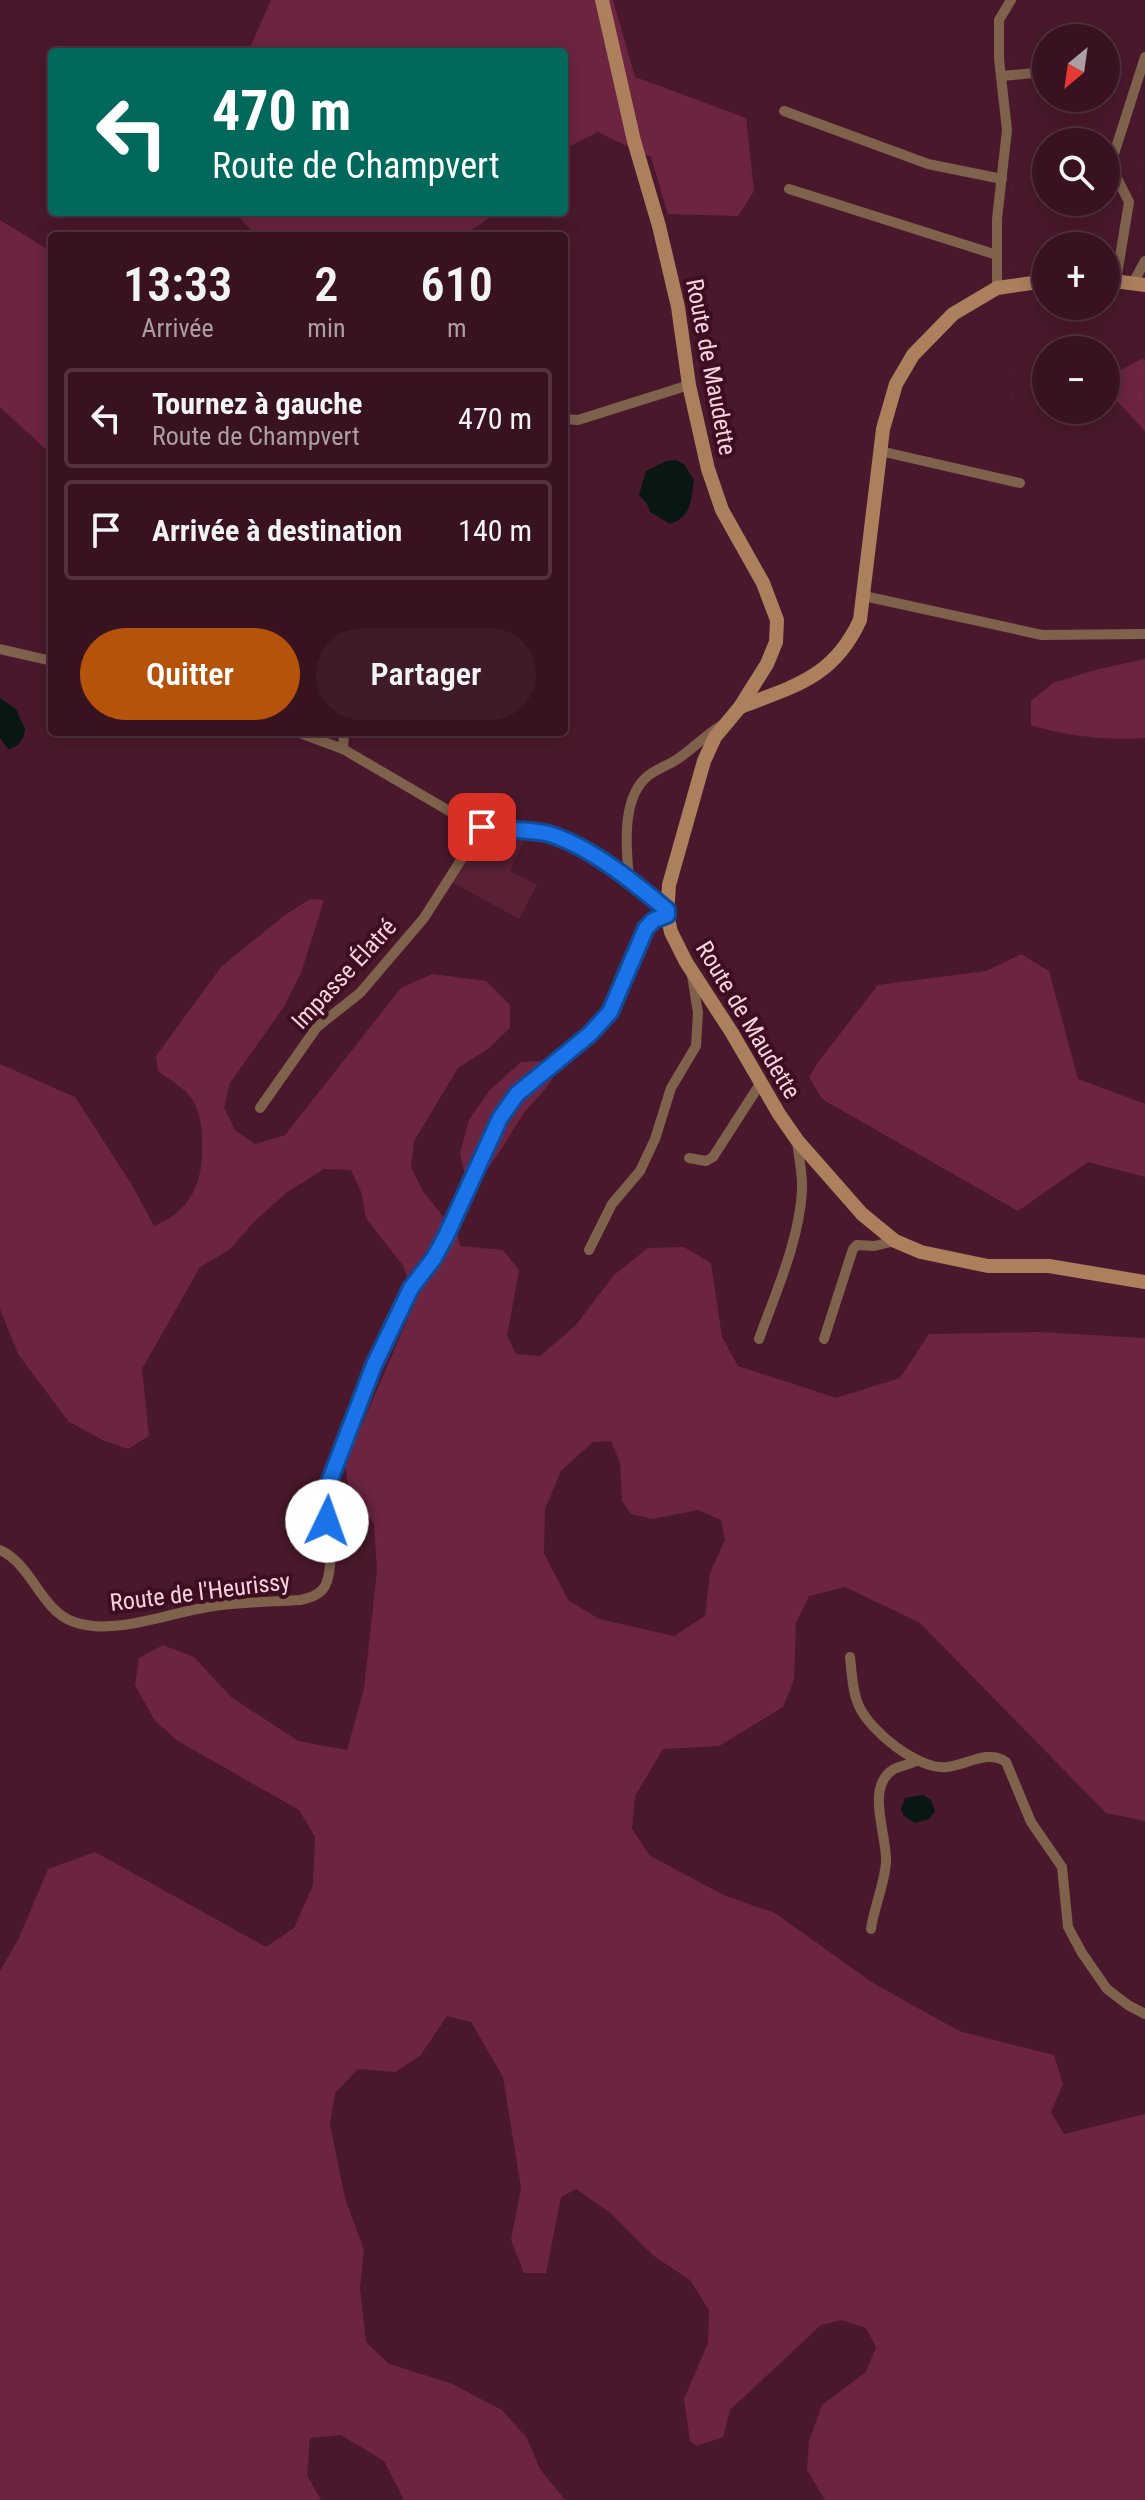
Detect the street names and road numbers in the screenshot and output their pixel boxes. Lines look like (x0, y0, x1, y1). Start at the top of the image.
street label: Route de Maudette (680, 277, 742, 457)
street label: Impasse Élatré (286, 913, 402, 1035)
street label: Route de Maudette (690, 936, 806, 1104)
street label: Route de l'Heurissy (108, 1567, 292, 1617)

